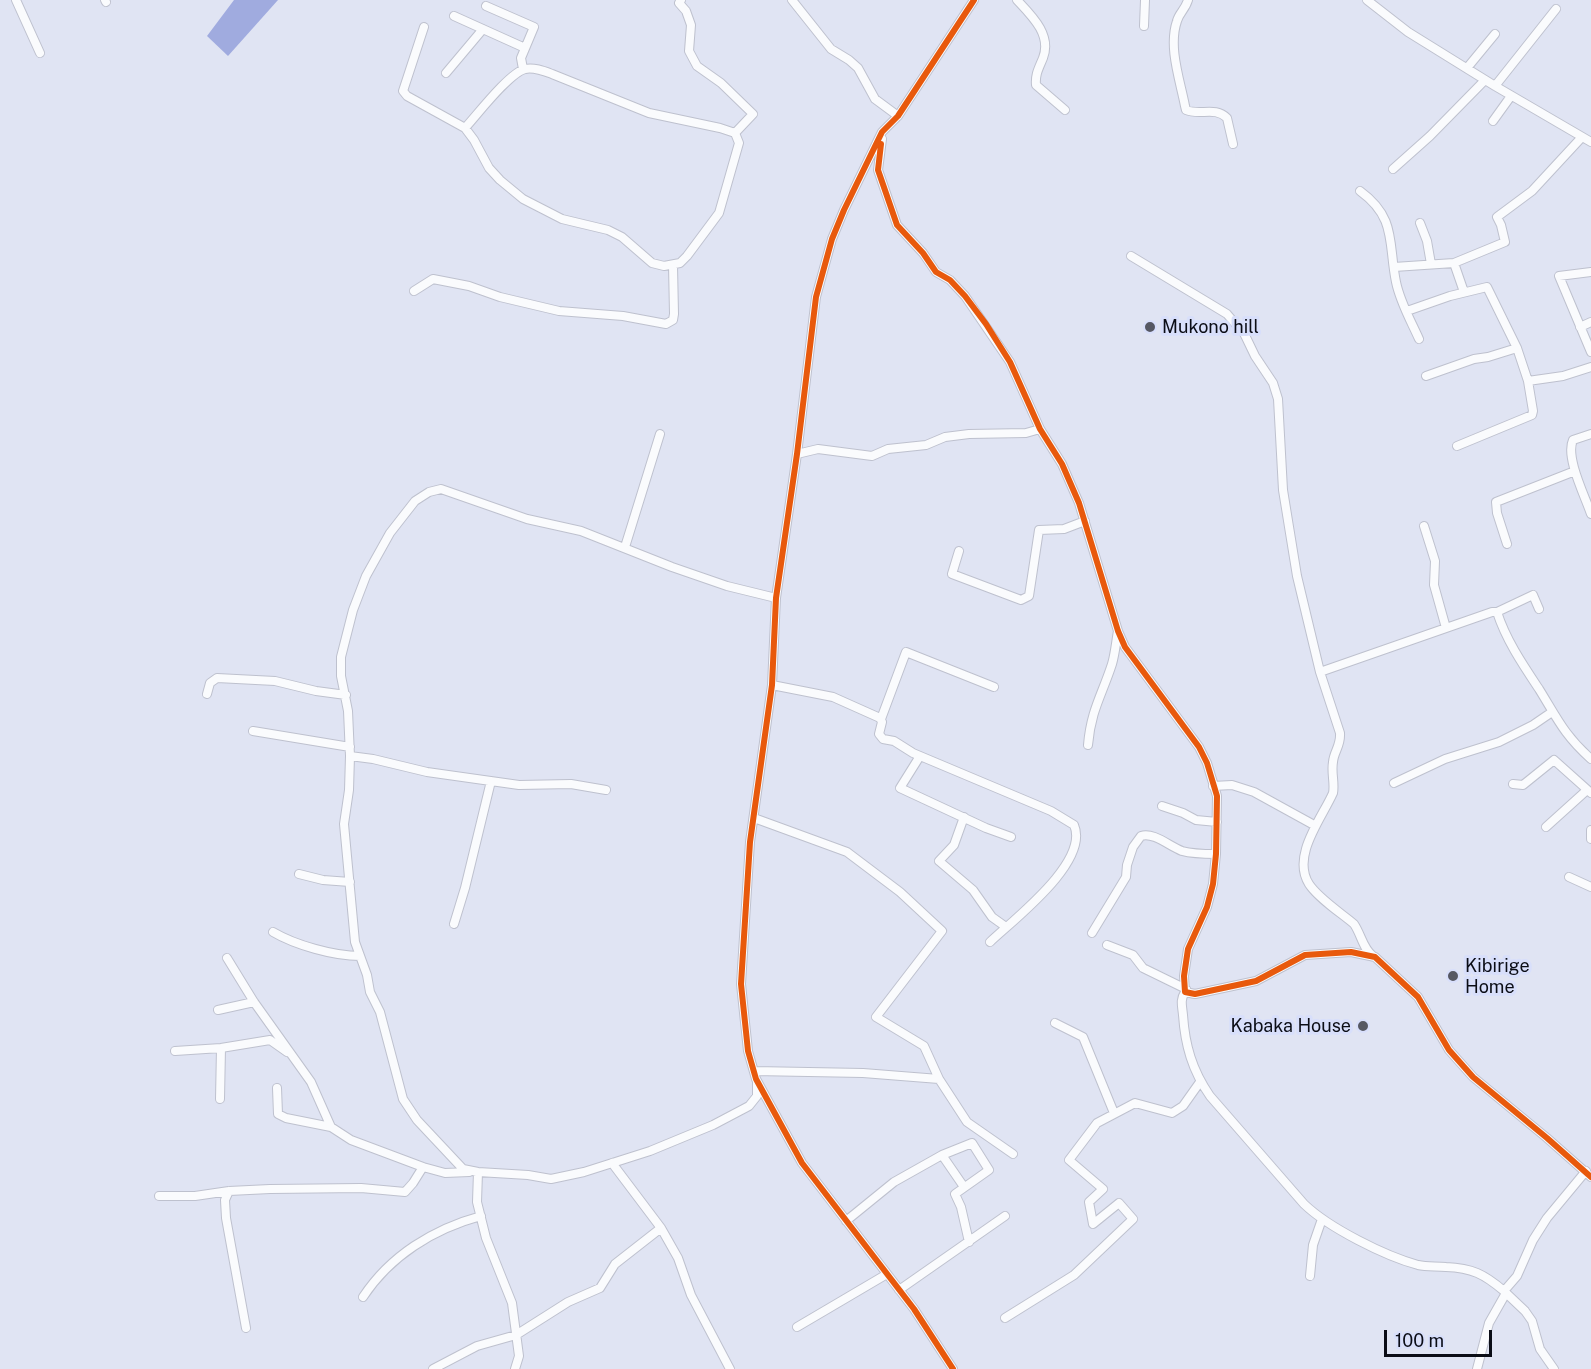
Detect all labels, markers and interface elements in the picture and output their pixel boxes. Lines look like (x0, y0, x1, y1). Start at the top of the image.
place label: Mukono hill (1162, 316, 1259, 338)
marker: Mukono hill (1143, 320, 1157, 334)
place label: Kibirige Home (1465, 955, 1530, 998)
marker: Kibirige Home (1446, 969, 1460, 983)
place label: Kabaka House (1231, 1015, 1351, 1037)
marker: Kabaka House (1356, 1019, 1370, 1033)
scale bar (1387, 1318, 1495, 1356)
text: 100 m (1395, 1330, 1444, 1351)

